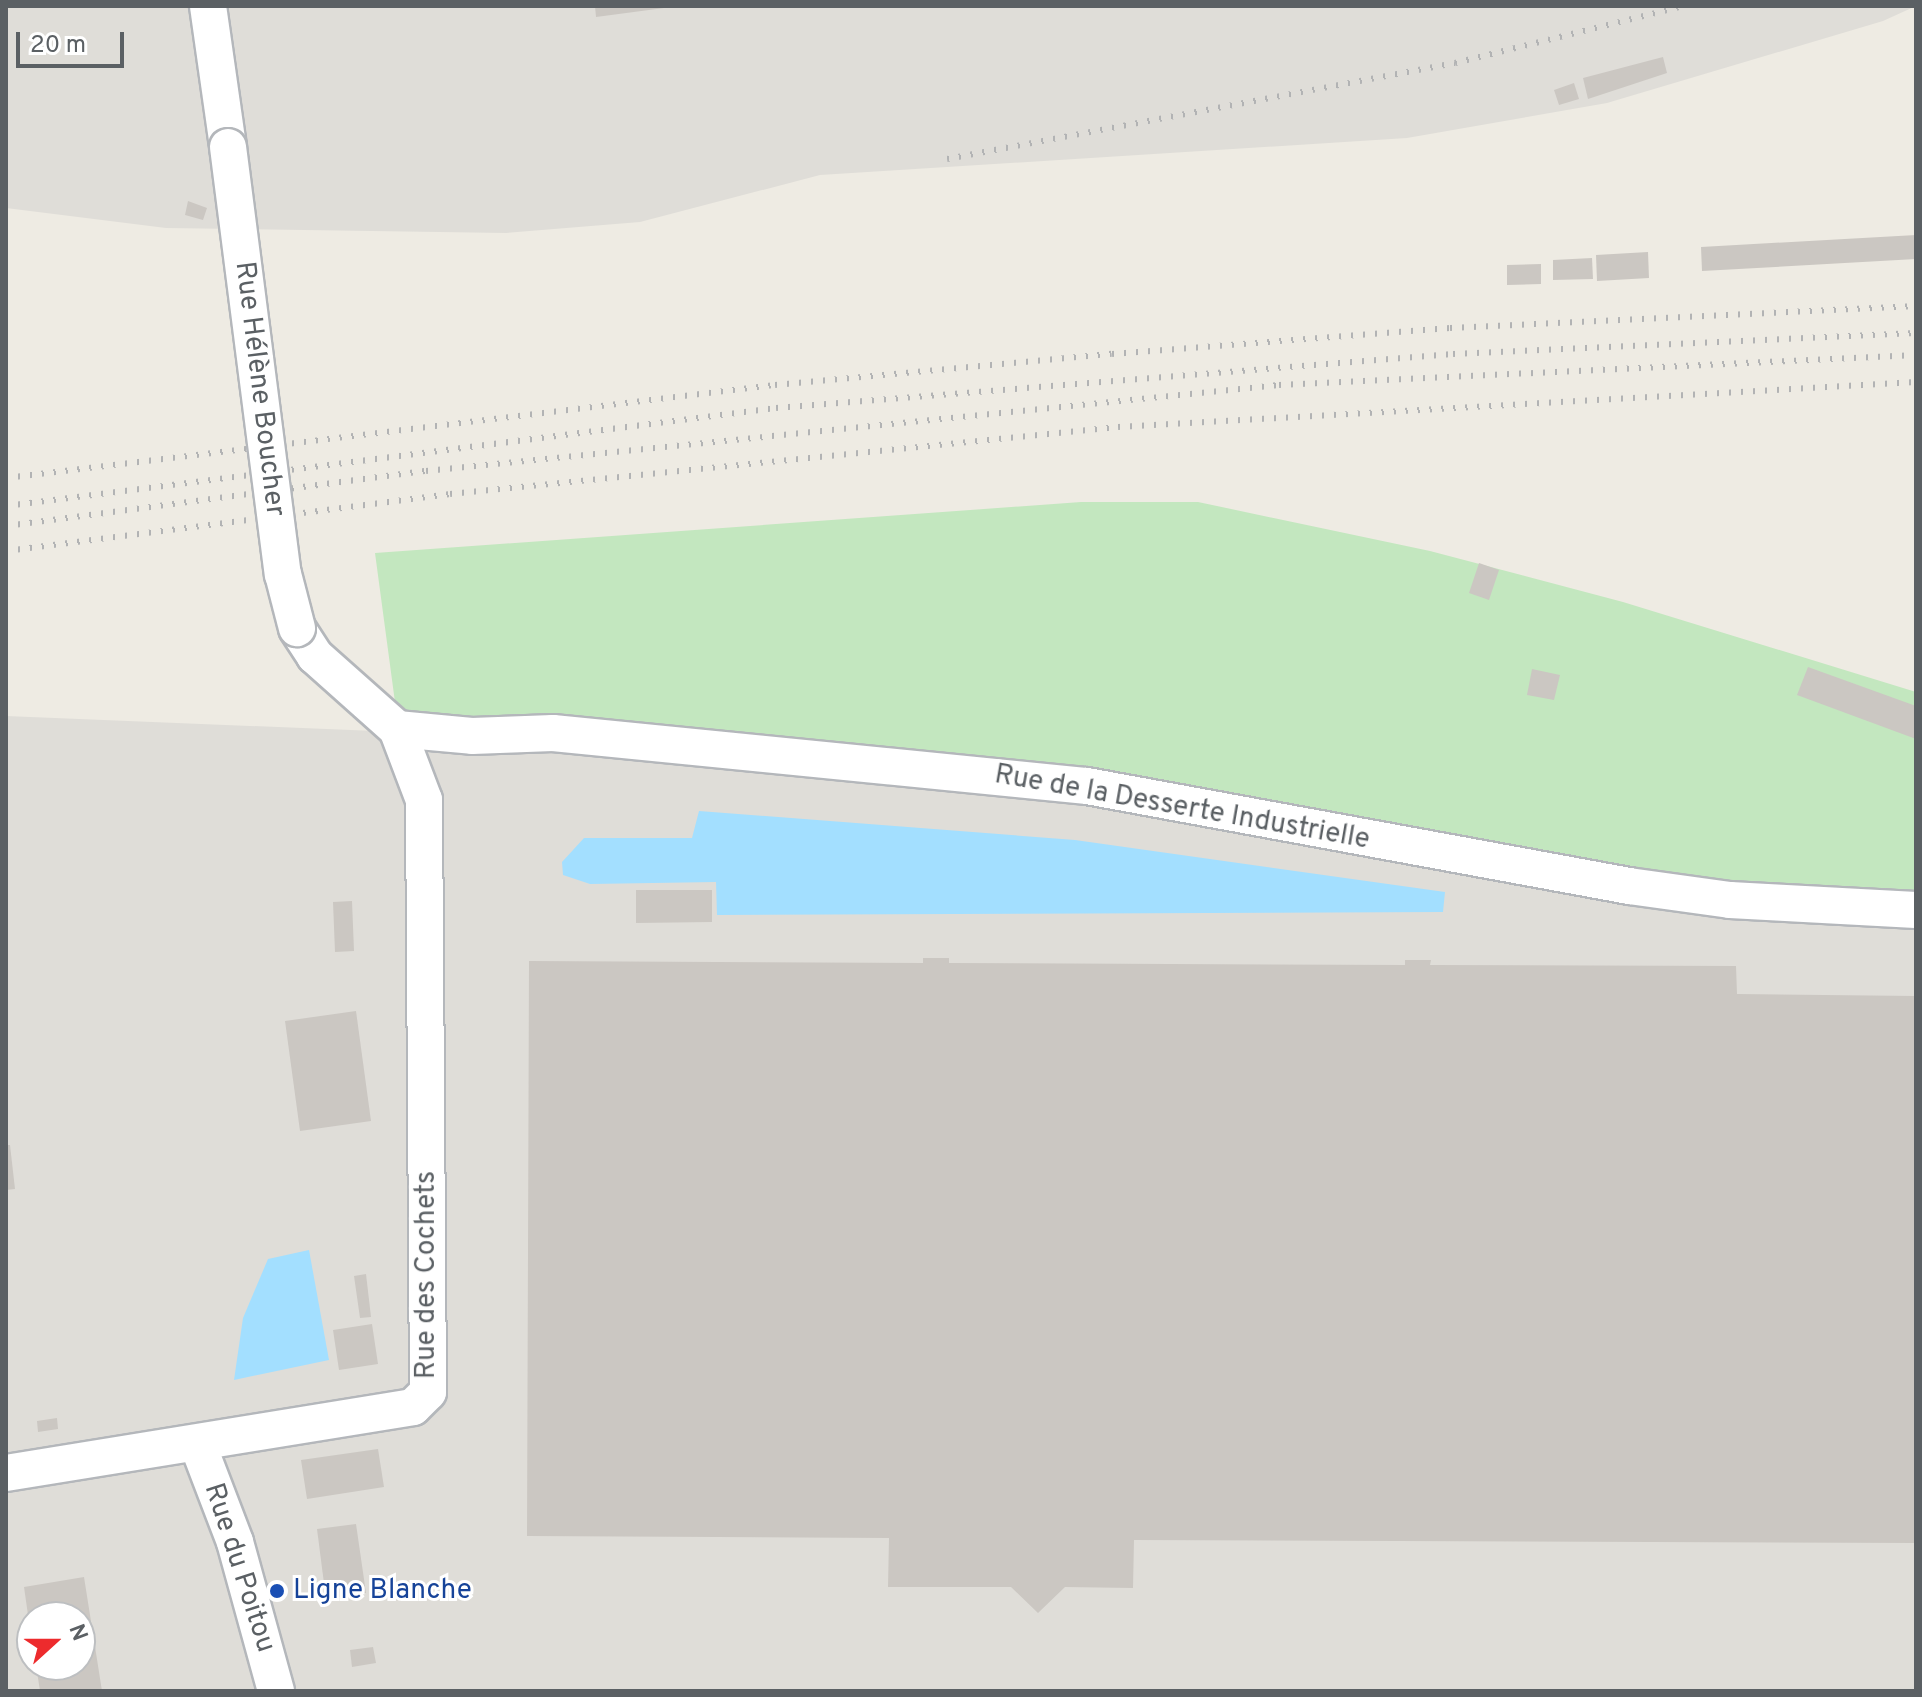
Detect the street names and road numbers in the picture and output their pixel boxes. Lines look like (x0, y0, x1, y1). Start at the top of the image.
street label: Rue Hélène Boucher (227, 260, 291, 518)
street label: Rue de la Desserte Industrielle (992, 758, 1372, 858)
street label: Rue des Cochets (410, 1171, 444, 1379)
street label: Rue du Poitou (196, 1479, 282, 1657)

